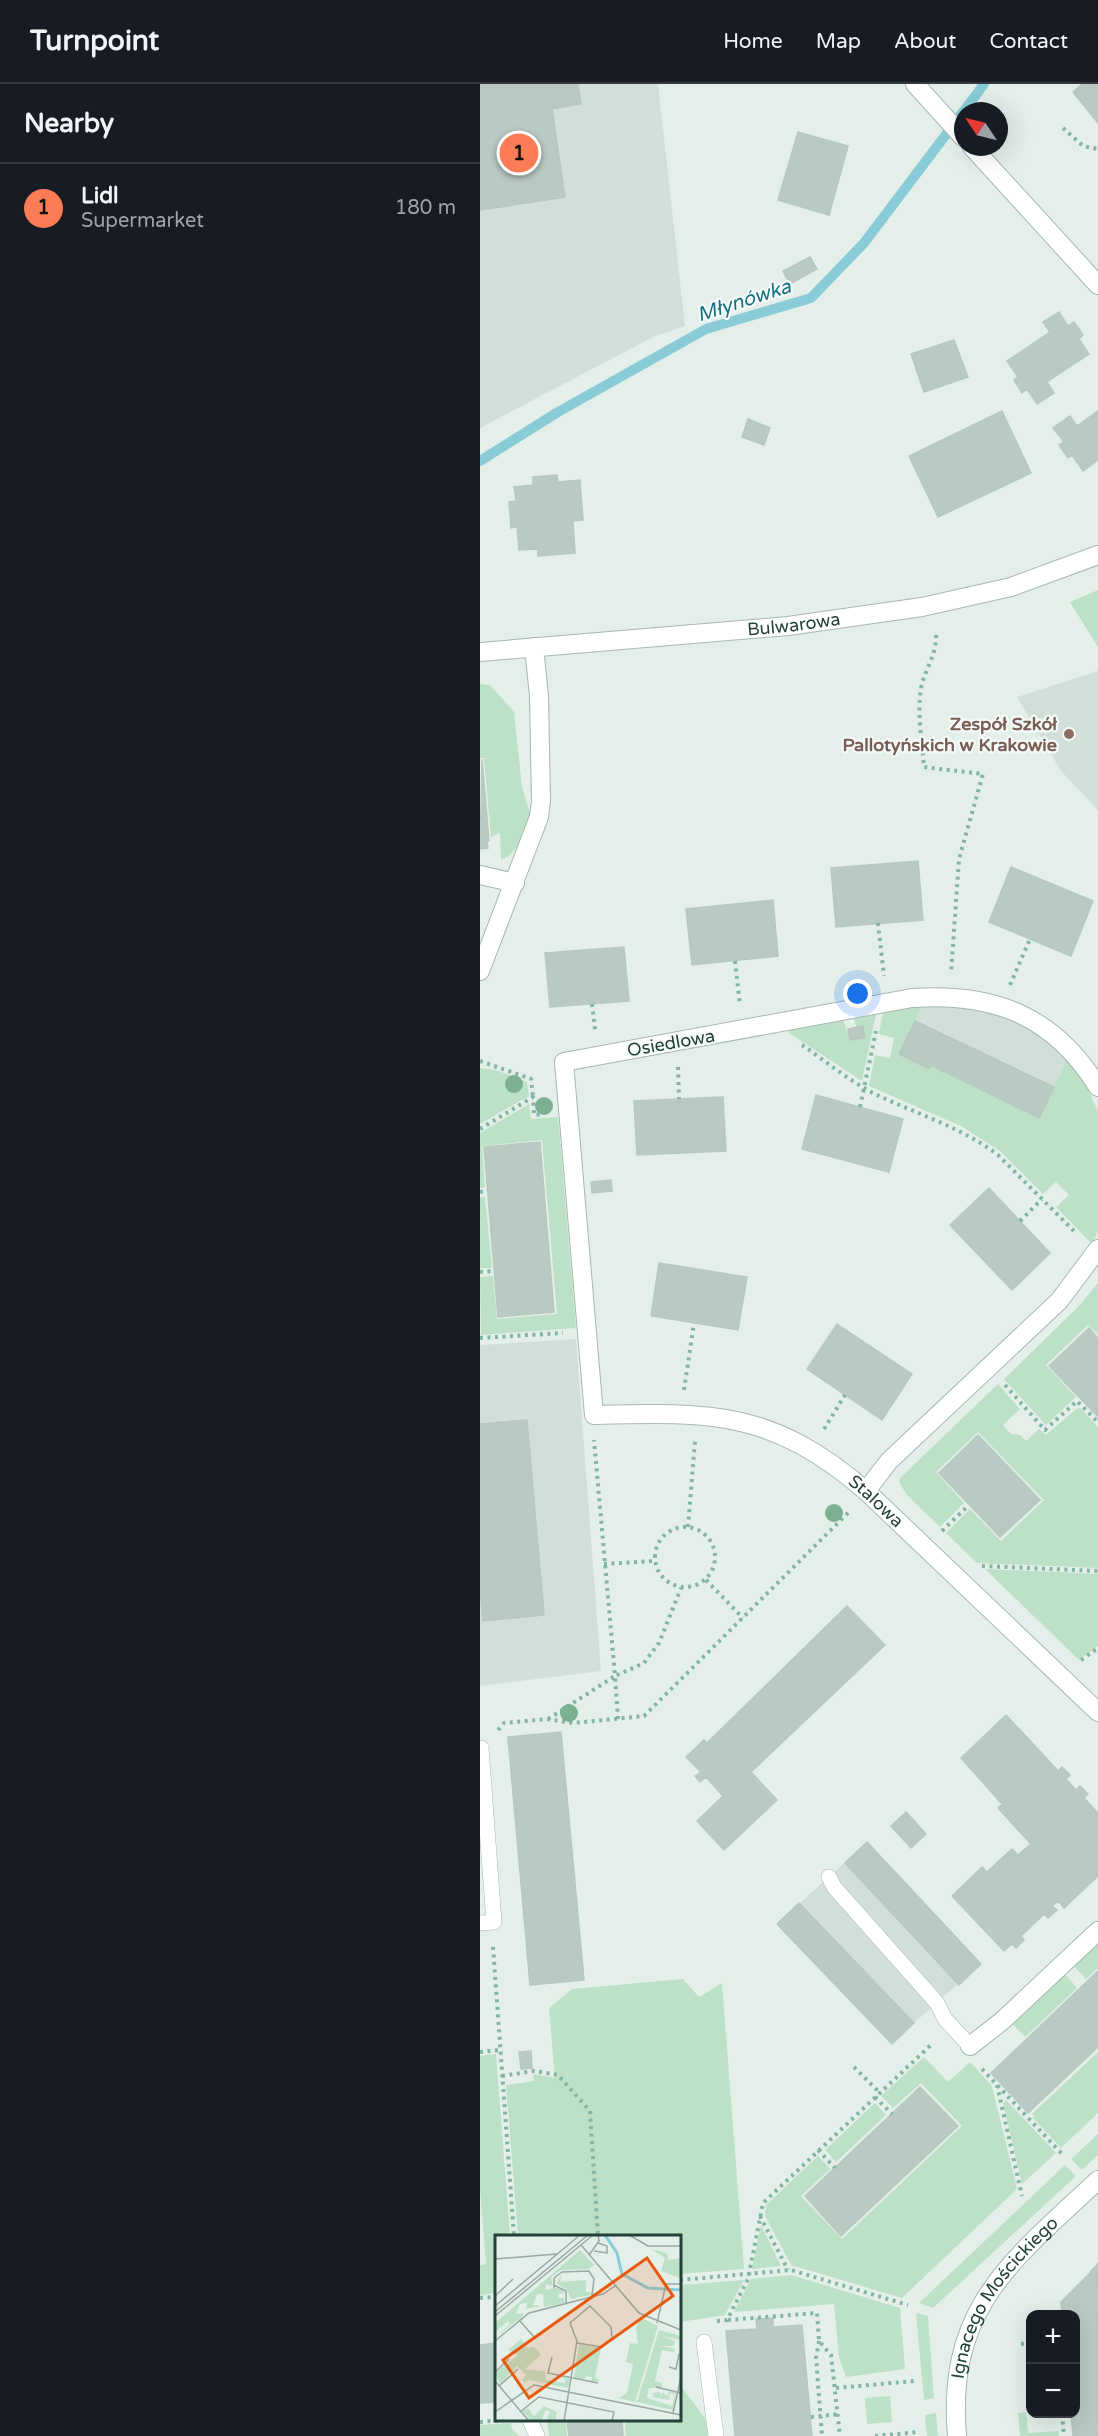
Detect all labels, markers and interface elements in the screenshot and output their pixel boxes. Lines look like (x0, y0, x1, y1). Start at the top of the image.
text: Turnpoint (30, 24, 159, 58)
text: Home (723, 29, 783, 54)
text: Map (816, 29, 861, 54)
text: About (894, 29, 956, 54)
text: Contact (989, 29, 1068, 54)
north arrow (954, 102, 1008, 156)
text: Nearby (24, 108, 114, 139)
pin: 1 (500, 130, 538, 176)
text: Lidl (81, 183, 119, 209)
text: 1 (37, 196, 50, 220)
text: 180 m (395, 196, 456, 220)
text: Supermarket (81, 209, 204, 233)
water label: Młynówka (694, 274, 795, 327)
street label: Bulwarowa (746, 608, 842, 640)
place label: Zespół Szkół Pallotyńskich w Krakowie (842, 713, 1057, 756)
marker: Zespół Szkół Pallotyńskich w Krakowie (1062, 727, 1076, 741)
your location (843, 979, 872, 1008)
street label: Osiedlowa (625, 1024, 717, 1062)
street label: Stalowa (844, 1470, 908, 1532)
street label: Ignacego Mościckiego (947, 2212, 1063, 2380)
inset map (495, 2235, 681, 2421)
map controls (1026, 2310, 1080, 2418)
button: + (1026, 2310, 1080, 2364)
button: − (1026, 2364, 1080, 2418)

